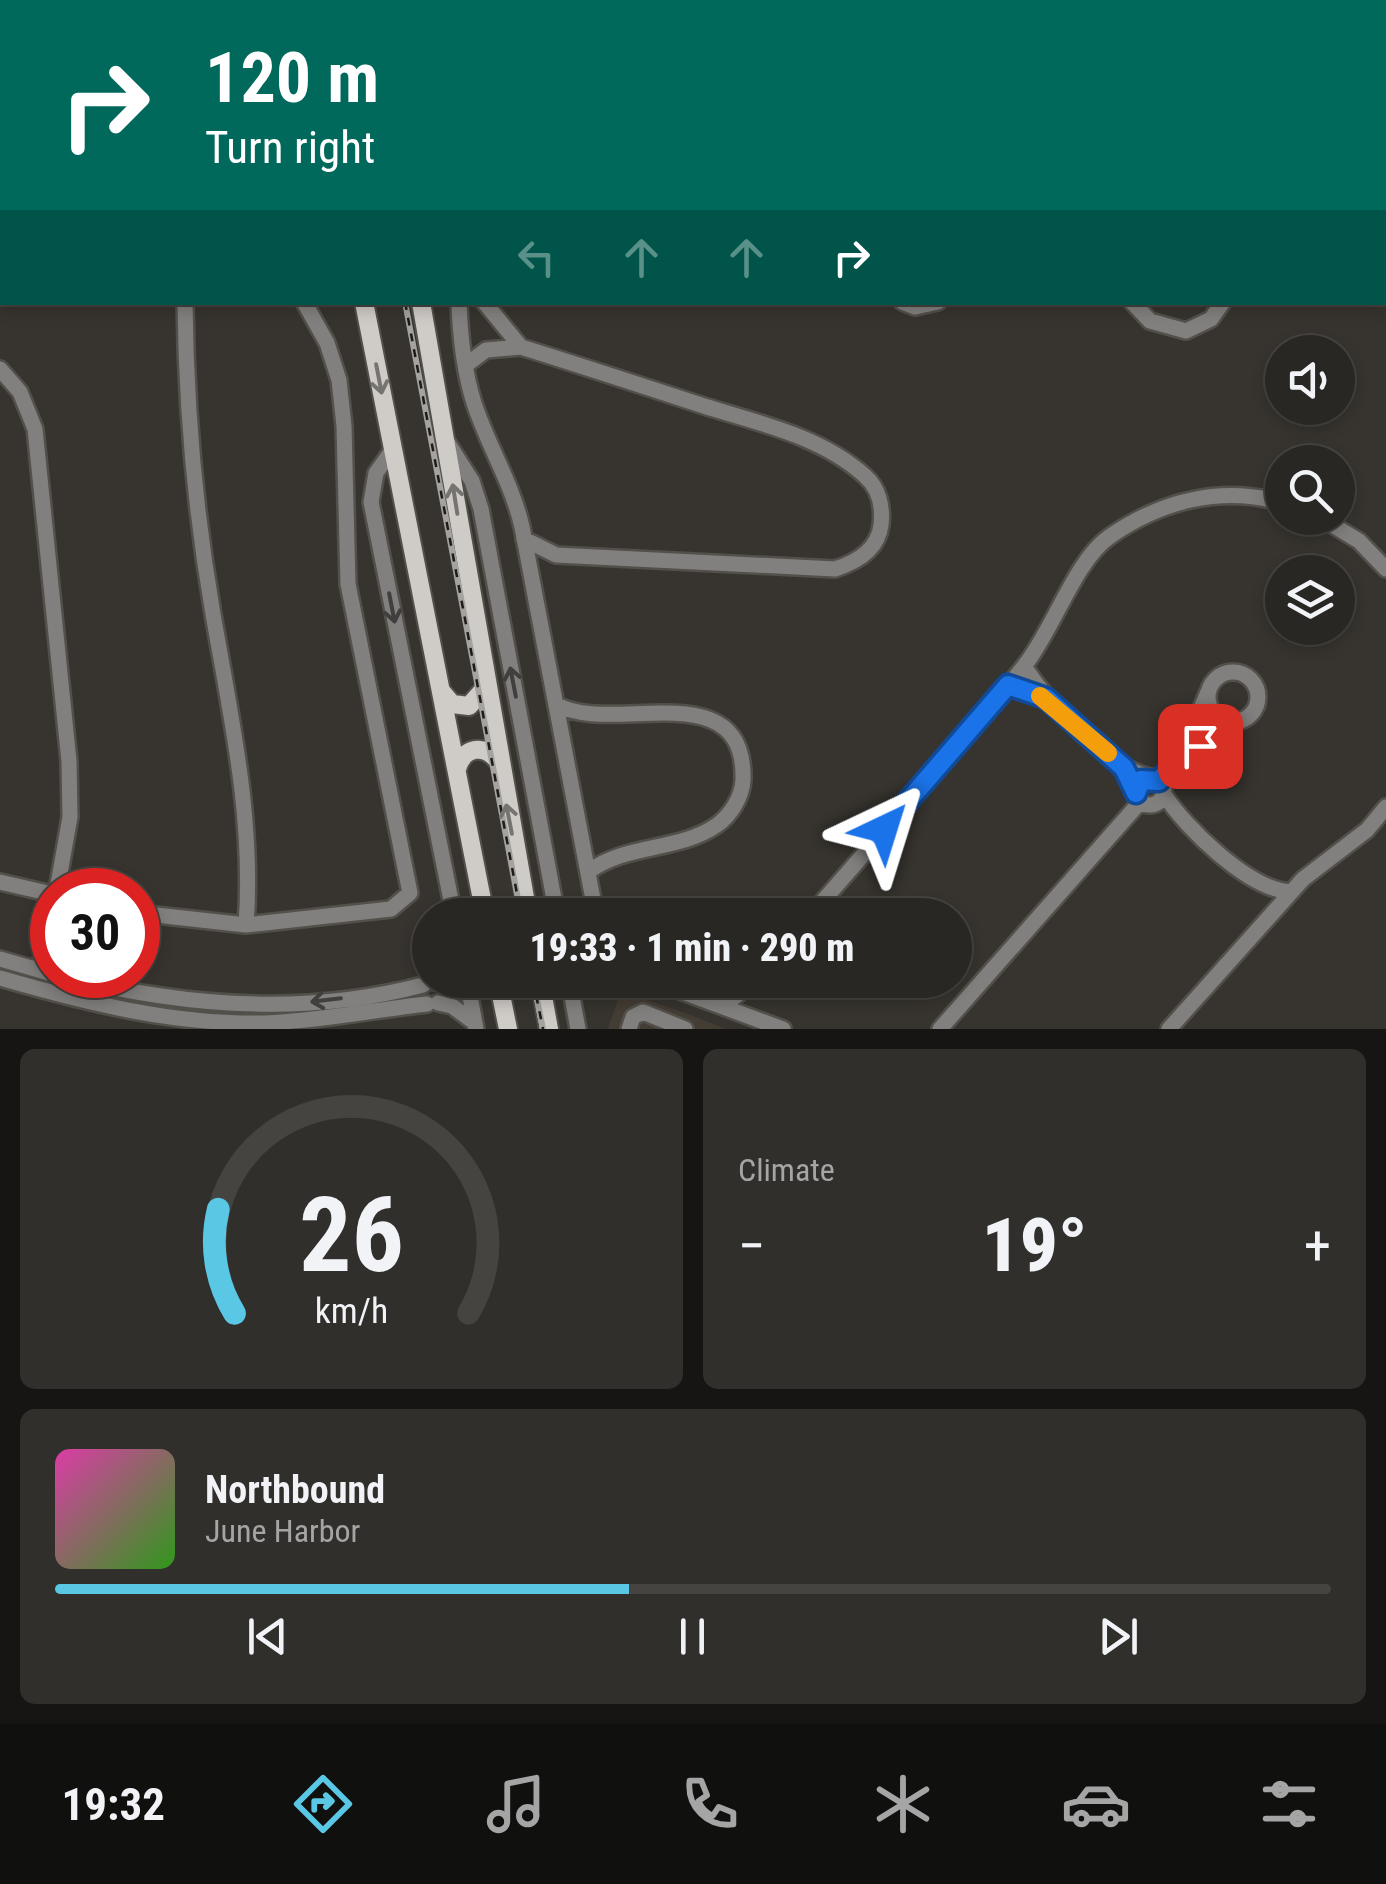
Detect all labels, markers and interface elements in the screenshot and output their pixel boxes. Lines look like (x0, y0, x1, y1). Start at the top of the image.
text: 120 m (205, 37, 379, 119)
icon: right (40, 40, 170, 170)
text: Turn right (205, 121, 375, 174)
icon: left (509, 230, 564, 285)
icon: ahead (614, 230, 669, 285)
icon: ahead (719, 230, 774, 285)
icon: right (824, 230, 879, 285)
map controls (1265, 335, 1355, 645)
button: sound (1265, 335, 1355, 425)
one-way arrow (370, 362, 389, 394)
button: search (1265, 445, 1355, 535)
one-way arrow (445, 483, 464, 516)
button: layers (1265, 555, 1355, 645)
one-way arrow (384, 592, 403, 624)
one-way arrow (503, 666, 522, 698)
pin (1158, 704, 1243, 789)
icon: arrive (1173, 719, 1228, 774)
position arrow (832, 777, 936, 881)
one-way arrow (499, 804, 518, 836)
speed limit sign: 30 (30, 868, 160, 998)
text: 19:33 · 1 min · 290 m (530, 926, 854, 970)
one-way arrow (311, 991, 343, 1010)
text: Climate (738, 1151, 835, 1189)
text: 26 (299, 1175, 404, 1296)
text: 19° (982, 1201, 1087, 1289)
text: − (738, 1214, 766, 1278)
text: + (1304, 1214, 1331, 1278)
text: km/h (315, 1290, 388, 1332)
text: Northbound (205, 1468, 385, 1512)
text: June Harbor (205, 1512, 360, 1550)
icon: previous (240, 1609, 295, 1664)
icon: pause (665, 1609, 720, 1664)
icon: next (1091, 1609, 1146, 1664)
icon: directions (288, 1769, 358, 1839)
icon: music (481, 1769, 551, 1839)
icon: phone (675, 1769, 745, 1839)
icon: climate (868, 1769, 938, 1839)
icon: car (1061, 1769, 1131, 1839)
icon: filters (1254, 1769, 1324, 1839)
text: 19:32 (62, 1778, 165, 1831)

